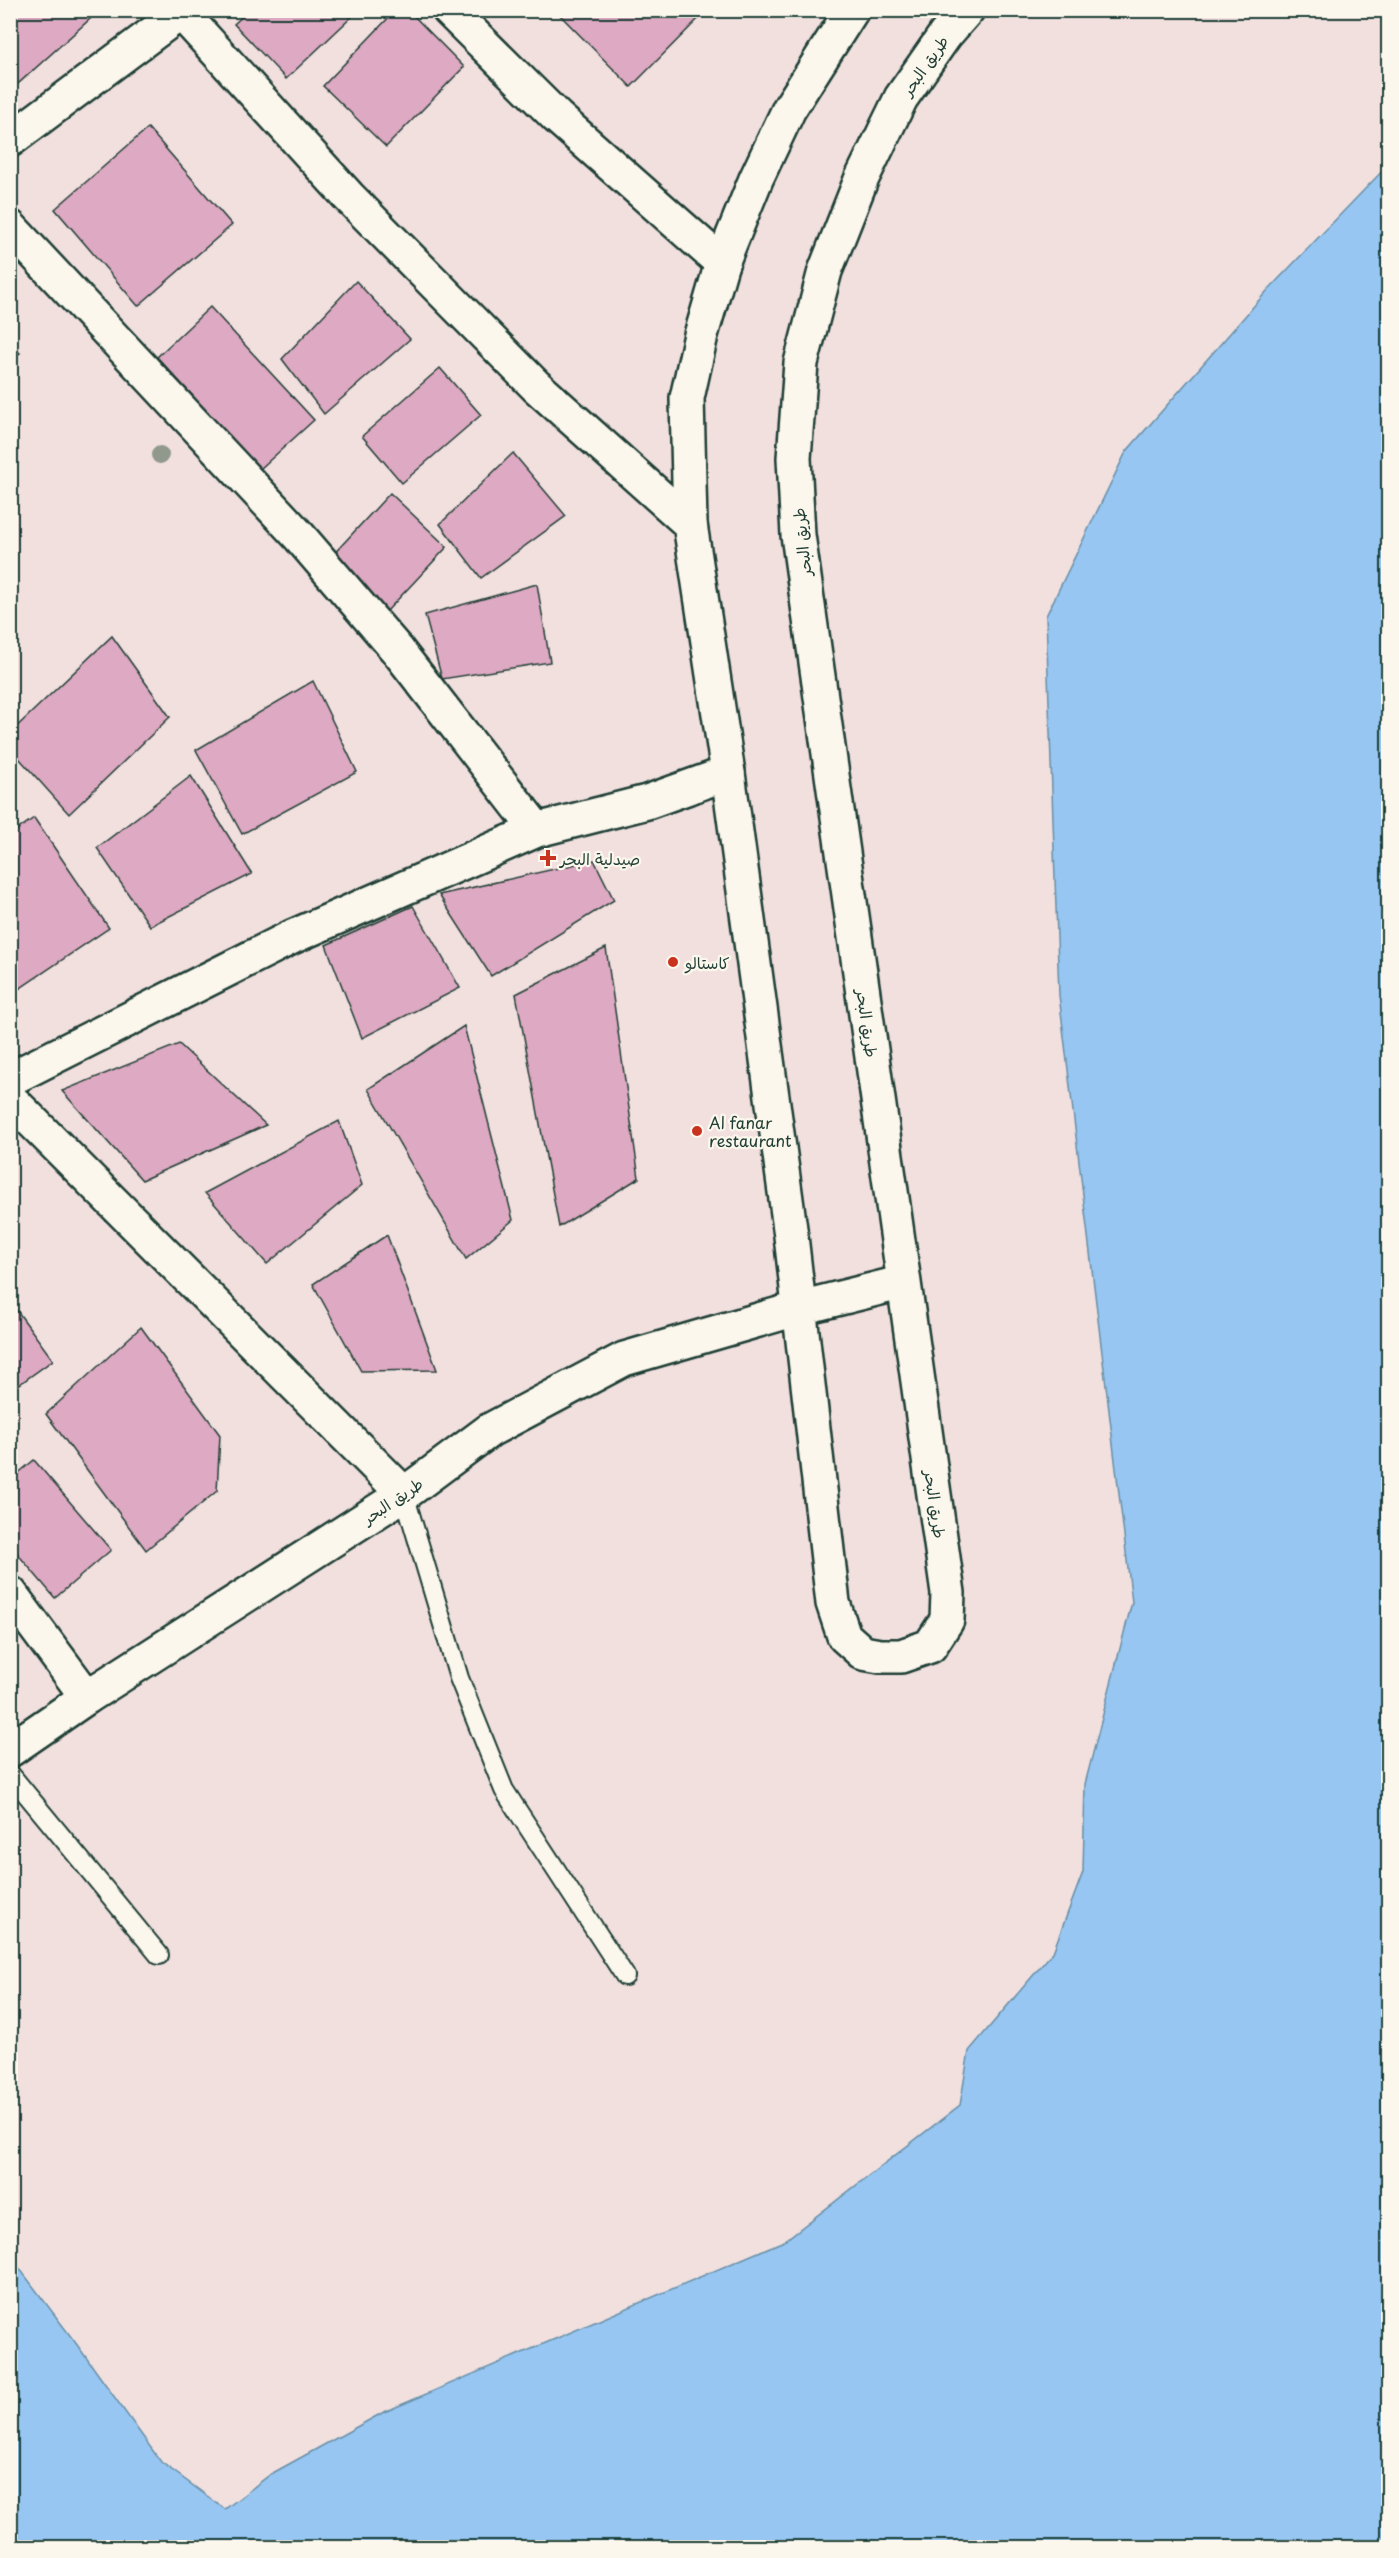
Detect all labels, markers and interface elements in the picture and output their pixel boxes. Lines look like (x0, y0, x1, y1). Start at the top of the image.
street label: طريق البحر (893, 30, 954, 102)
street label: طريق البحر (785, 507, 817, 579)
place label: صيدلية البحر (558, 846, 640, 870)
marker: صيدلية البحر (541, 851, 555, 865)
place label: كاستالو (684, 950, 730, 974)
marker: كاستالو (666, 955, 680, 969)
street label: طريق البحر (851, 985, 885, 1059)
place label: Al fanar restaurant (709, 1110, 792, 1152)
marker: Al fanar restaurant (690, 1124, 704, 1138)
street label: طريق البحر (919, 1466, 953, 1540)
street label: طريق البحر (355, 1471, 427, 1530)

